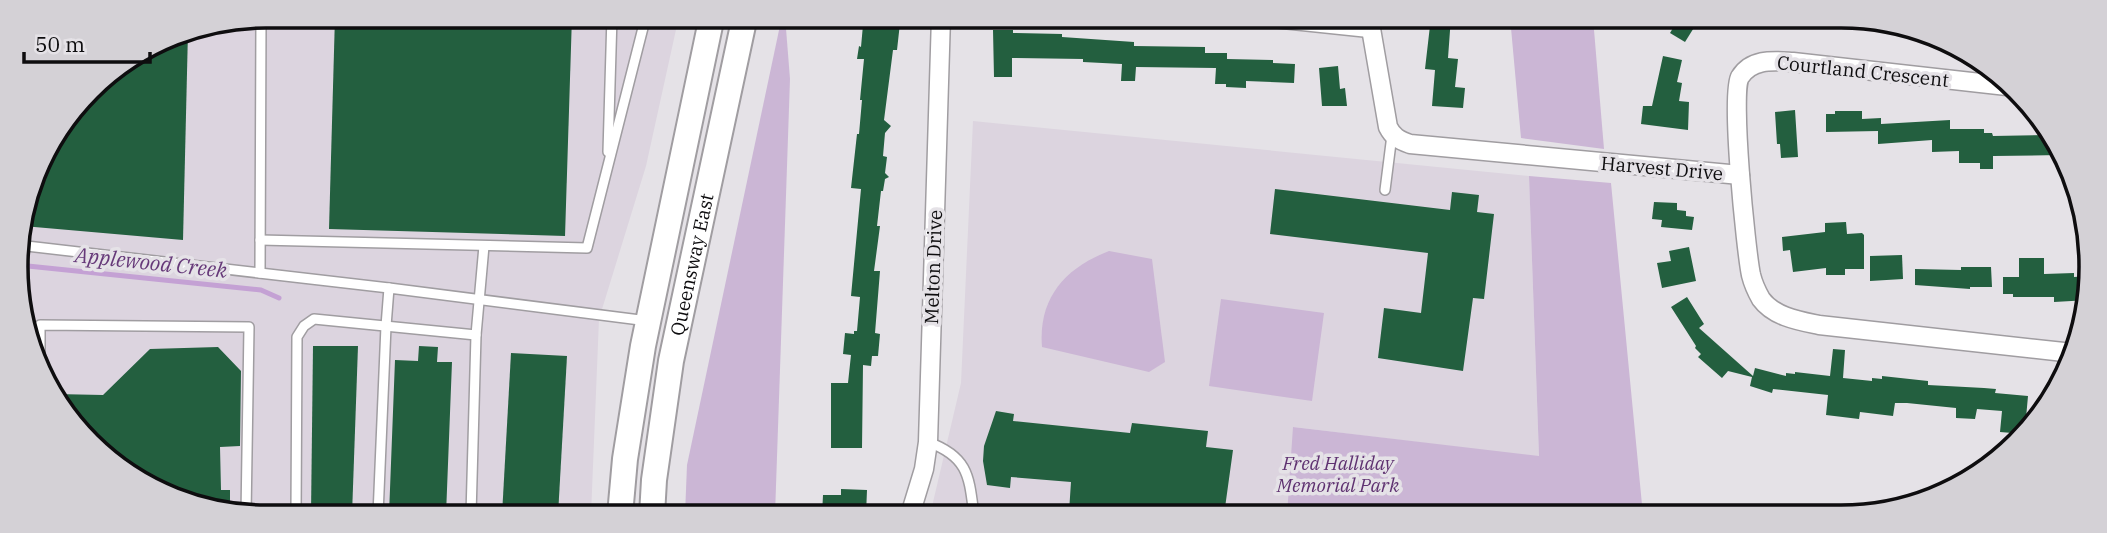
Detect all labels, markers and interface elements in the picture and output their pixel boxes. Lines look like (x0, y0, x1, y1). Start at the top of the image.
scale bar (24, 21, 150, 65)
text: 50 m (35, 30, 85, 58)
street label: Courtland Crescent (1776, 50, 1950, 92)
street label: Harvest Drive (1600, 151, 1724, 185)
street label: Queensway East (665, 191, 719, 338)
street label: Melton Drive (919, 209, 947, 325)
water label: Applewood Creek (72, 240, 229, 284)
park label: Fred Halliday Memorial Park (1276, 451, 1400, 497)

